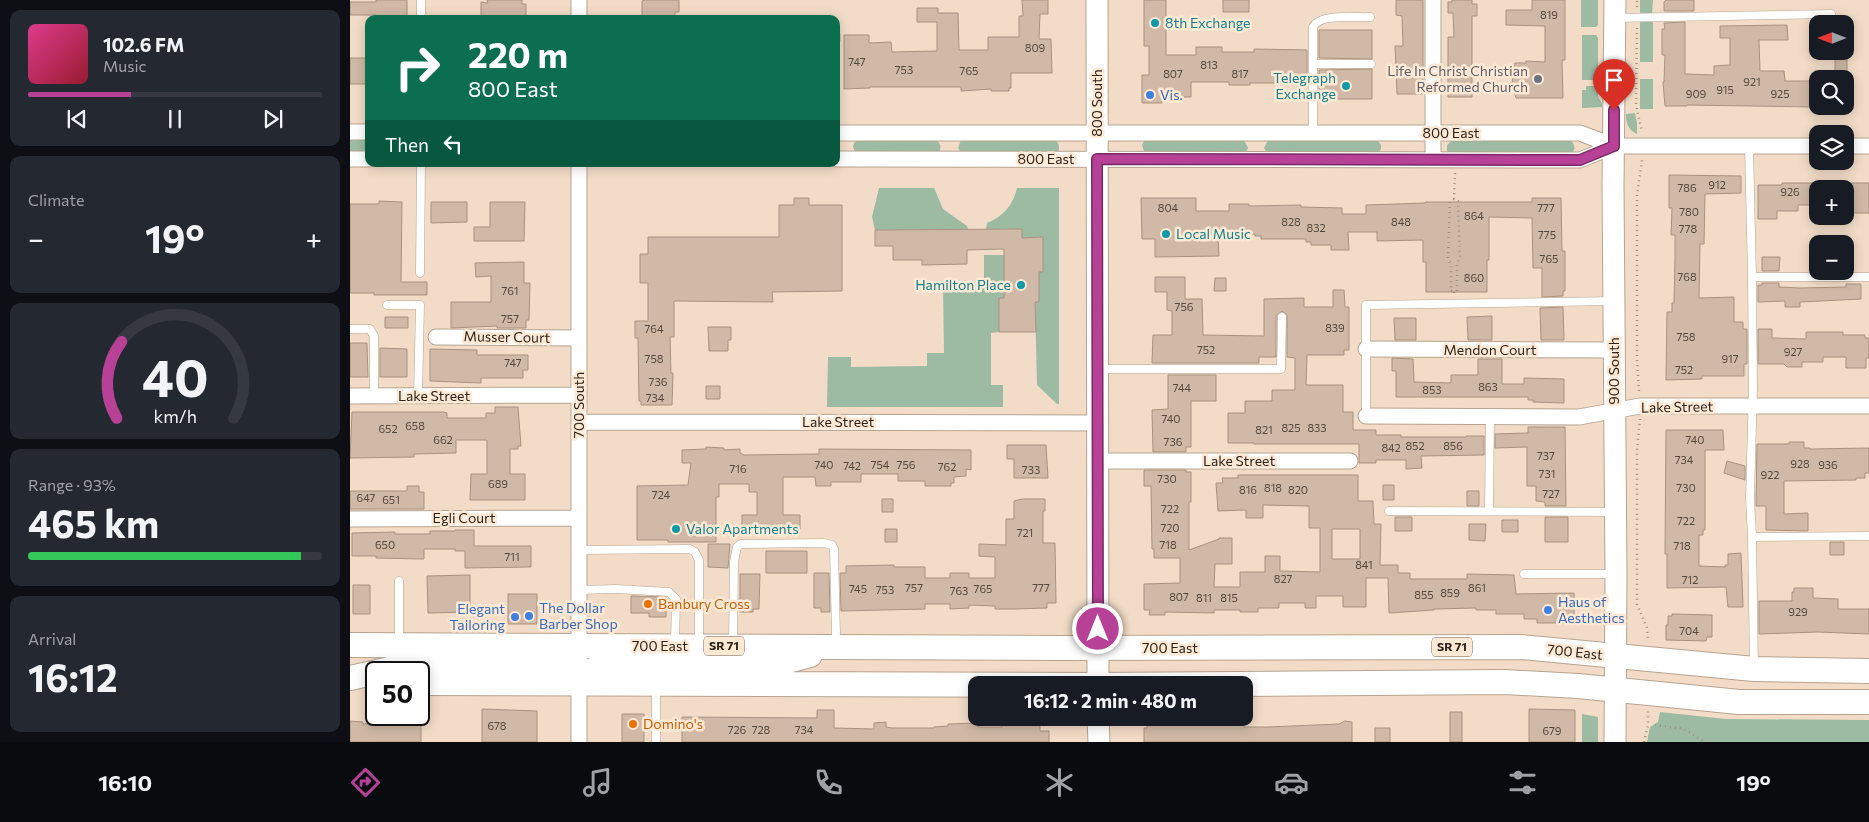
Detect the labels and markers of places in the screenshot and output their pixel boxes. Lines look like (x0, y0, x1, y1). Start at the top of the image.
place label: 8th Exchange (1165, 14, 1251, 31)
marker: 8th Exchange (1149, 17, 1161, 29)
pin (1593, 59, 1635, 110)
place label: Life In Christ Christian Reformed Church (1387, 62, 1528, 95)
place label: Telegraph Exchange (1273, 69, 1336, 102)
marker: Life In Christ Christian Reformed Church (1532, 73, 1544, 85)
marker: Telegraph Exchange (1340, 80, 1352, 92)
place label: Vis. (1160, 86, 1183, 103)
marker: Vis. (1144, 89, 1156, 101)
place label: Local Music (1176, 225, 1251, 242)
marker: Local Music (1160, 228, 1172, 240)
place label: Hamilton Place (915, 276, 1011, 293)
marker: Hamilton Place (1015, 279, 1027, 291)
place label: Valor Apartments (686, 520, 799, 537)
marker: Valor Apartments (670, 523, 682, 535)
place label: Haus of Aesthetics (1558, 593, 1625, 626)
place label: Banbury Cross (658, 595, 750, 612)
marker: Banbury Cross (642, 598, 654, 610)
place label: The Dollar Barber Shop (539, 599, 618, 632)
place label: Elegant Tailoring (450, 600, 505, 633)
marker: Haus of Aesthetics (1542, 604, 1554, 616)
marker: The Dollar Barber Shop (523, 610, 535, 622)
marker: Elegant Tailoring (509, 611, 521, 623)
place label: Domino's (643, 715, 703, 732)
marker: Domino's (627, 718, 639, 730)

